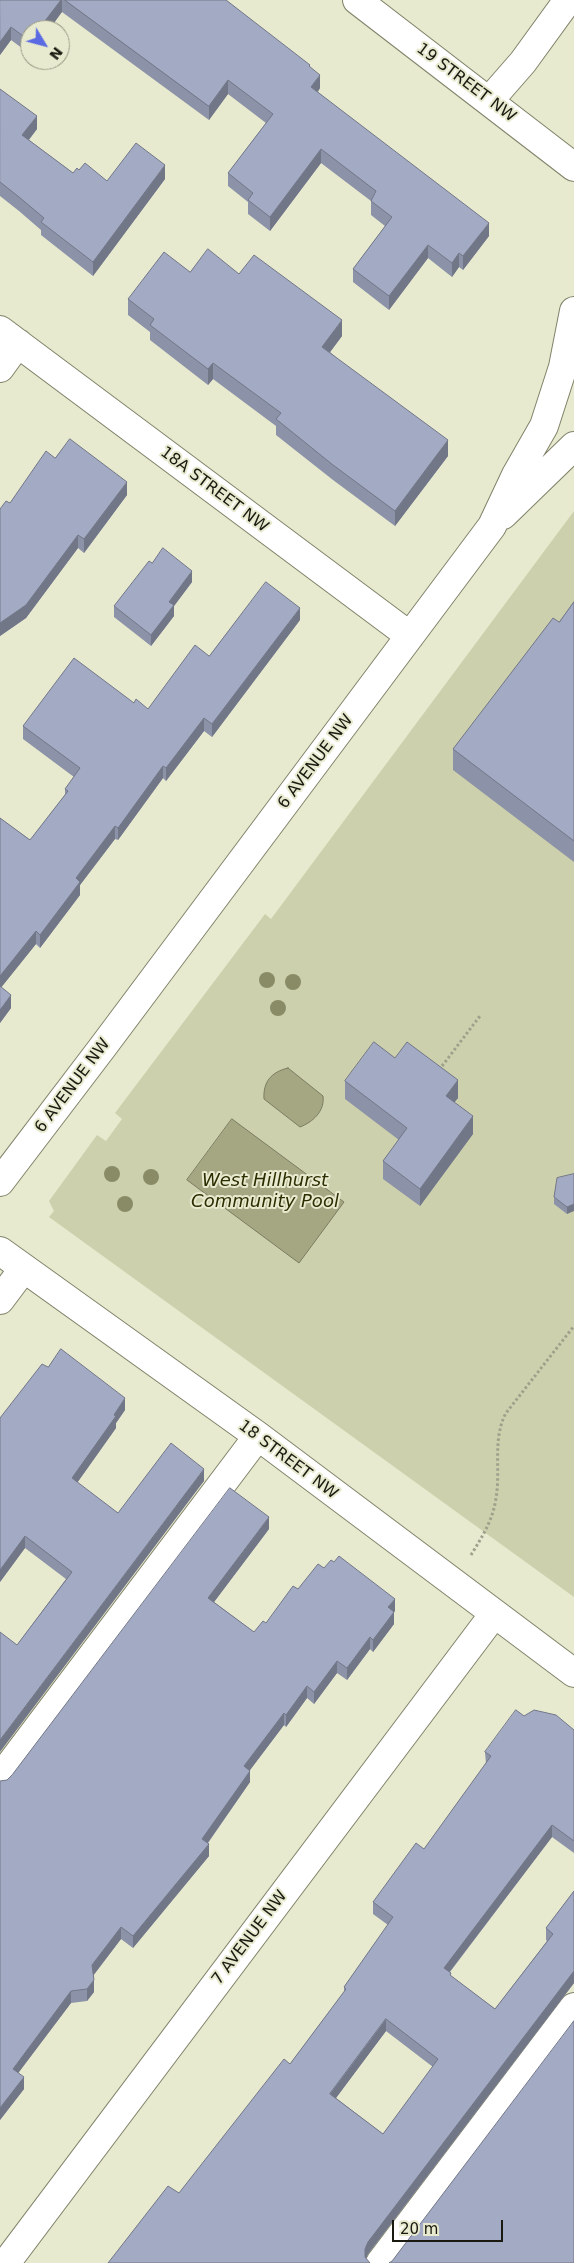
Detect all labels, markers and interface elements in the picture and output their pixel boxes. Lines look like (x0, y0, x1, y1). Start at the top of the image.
north arrow (20, 20, 70, 70)
street label: 19 STREET NW (413, 39, 519, 127)
text: N (46, 44, 66, 63)
street label: 18A STREET NW (156, 443, 272, 537)
street label: 6 AVENUE NW (274, 711, 358, 813)
street label: 6 AVENUE NW (31, 1035, 115, 1137)
water label: West Hillhurst Community Pool (191, 1170, 339, 1212)
street label: 18 STREET NW (235, 1416, 341, 1504)
street label: 7 AVENUE NW (208, 1887, 292, 1989)
scale bar (394, 2210, 505, 2242)
text: 20 m (400, 2220, 438, 2238)

